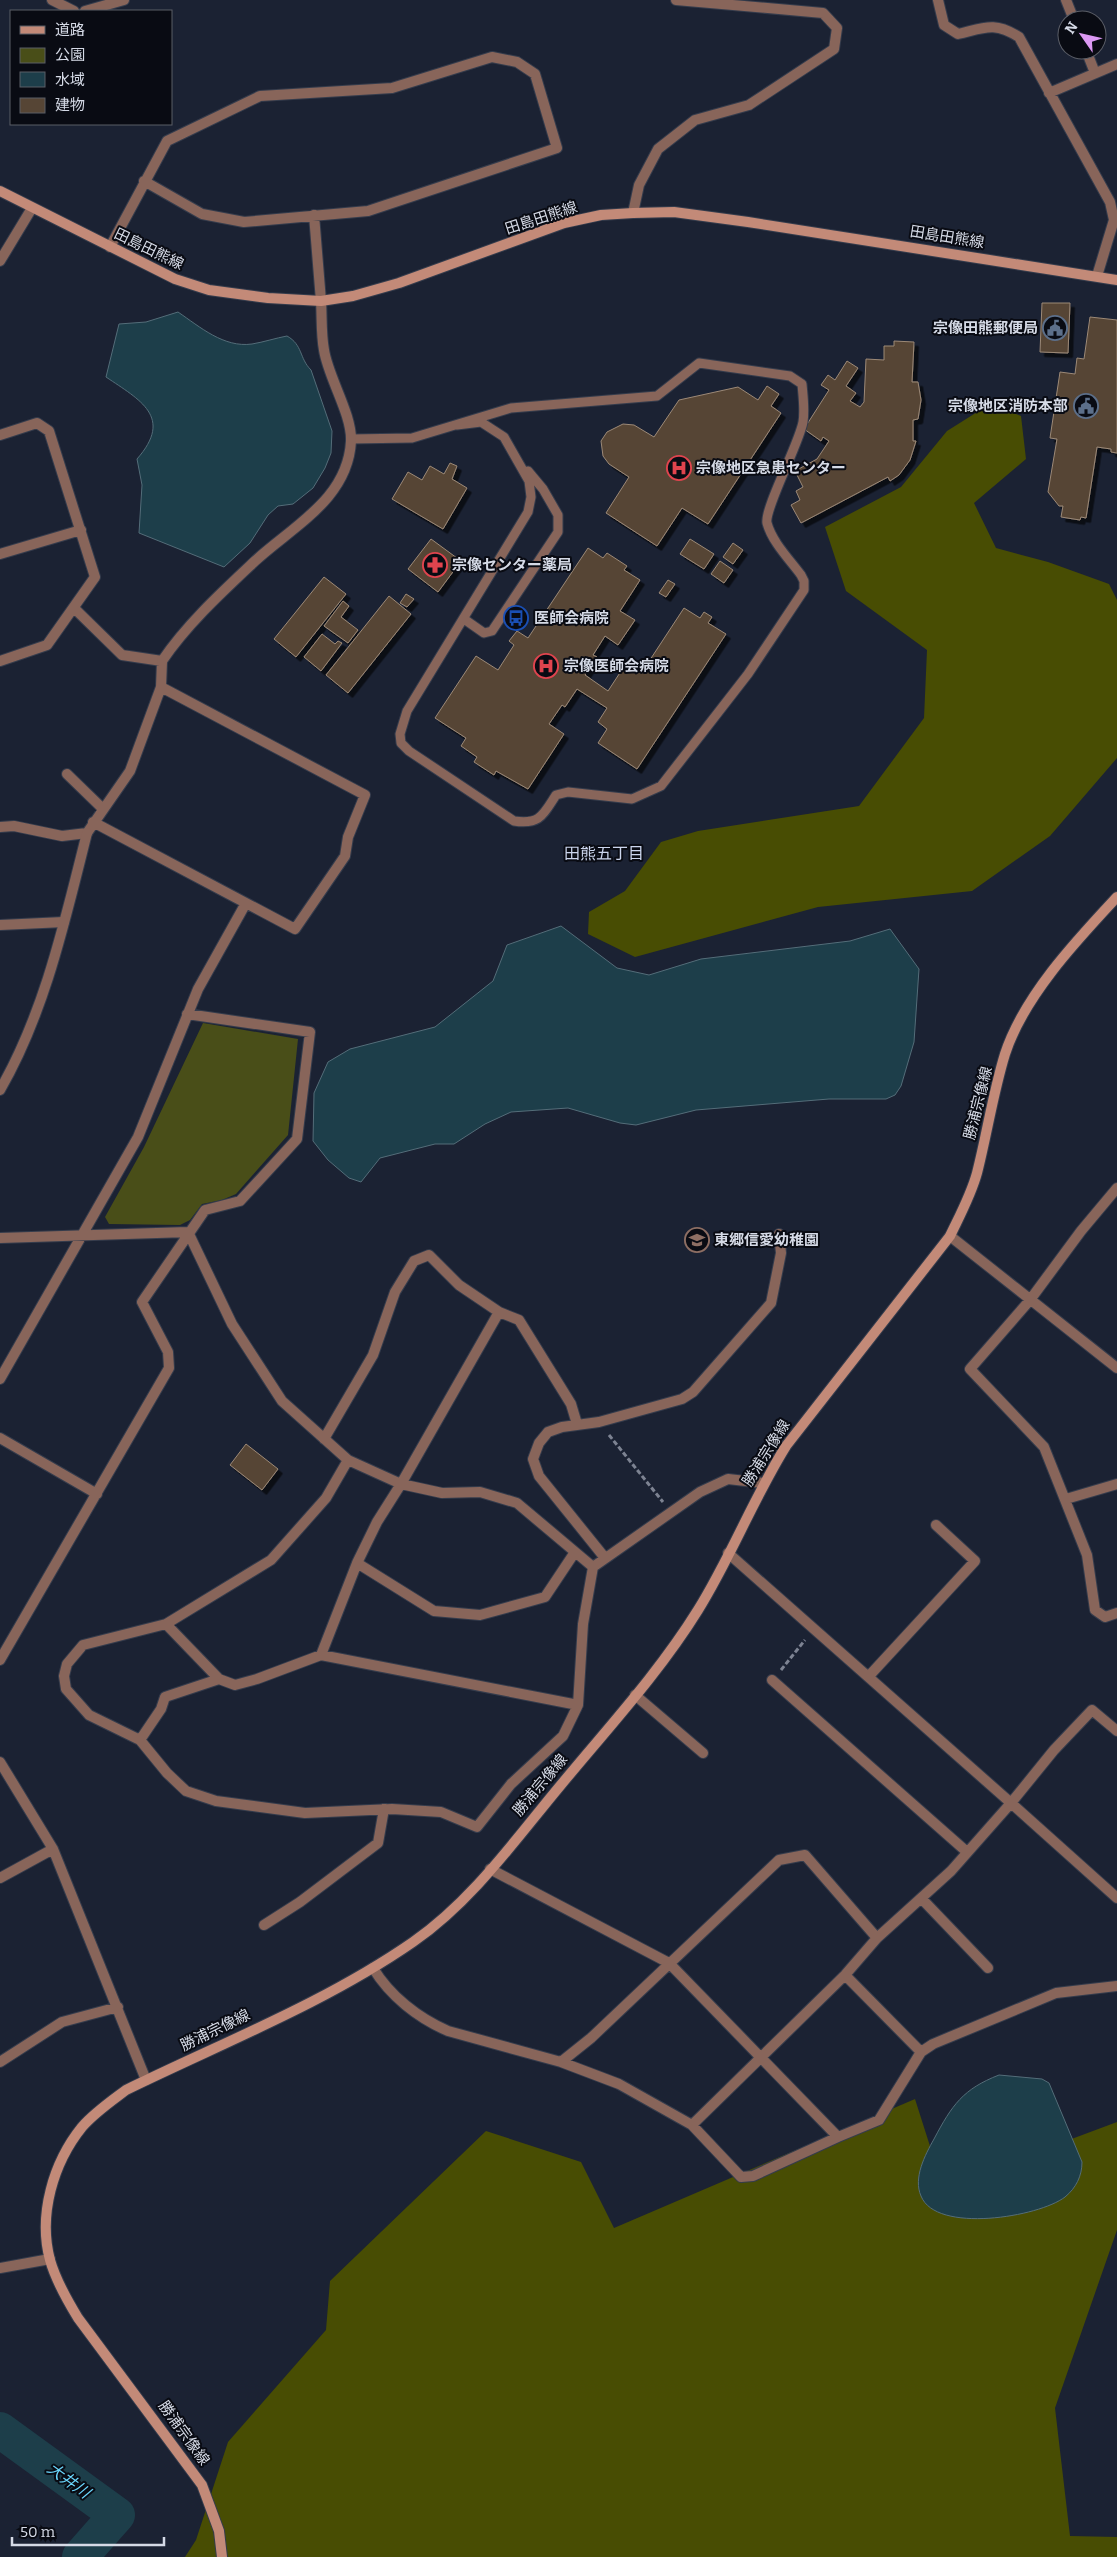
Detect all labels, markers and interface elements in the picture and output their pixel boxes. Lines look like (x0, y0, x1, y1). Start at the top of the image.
legend (10, 10, 172, 125)
north arrow (1057, 10, 1107, 60)
text: N (1062, 19, 1082, 37)
text: 道路 (55, 21, 85, 39)
text: 公園 (55, 46, 85, 64)
text: 水域 (55, 71, 85, 89)
text: 建物 (55, 96, 85, 114)
street label: 田島田熊線 (503, 198, 579, 238)
street label: 田島田熊線 (909, 222, 985, 252)
street label: 田島田熊線 (111, 224, 187, 274)
public building icon: 宗像田熊郵便局 (1042, 315, 1068, 341)
place label: 宗像田熊郵便局 (933, 319, 1038, 337)
public building icon: 宗像地区消防本部 (1073, 393, 1099, 419)
place label: 宗像地区消防本部 (948, 397, 1068, 415)
hospital icon: 宗像地区急患センター (666, 455, 692, 481)
place label: 宗像地区急患センター (696, 459, 846, 477)
pharmacy icon: 宗像センター薬局 (422, 552, 448, 578)
place label: 宗像センター薬局 (452, 556, 572, 574)
bus stop icon: 医師会病院 (503, 605, 529, 631)
place label: 医師会病院 (534, 609, 609, 627)
hospital icon: 宗像医師会病院 (533, 653, 559, 679)
place label: 宗像医師会病院 (564, 657, 669, 675)
district label: 田熊五丁目 (564, 844, 644, 863)
street label: 勝浦宗像線 (960, 1064, 996, 1142)
school or university icon: 東郷信愛幼稚園 (684, 1227, 710, 1253)
place label: 東郷信愛幼稚園 (714, 1231, 819, 1249)
street label: 勝浦宗像線 (738, 1416, 794, 1490)
street label: 勝浦宗像線 (509, 1750, 571, 1820)
street label: 勝浦宗像線 (177, 2005, 253, 2055)
street label: 勝浦宗像線 (155, 2397, 213, 2469)
water label: 大井川 (44, 2459, 95, 2503)
scale bar (12, 2514, 165, 2546)
text: 50 m (20, 2523, 56, 2541)

